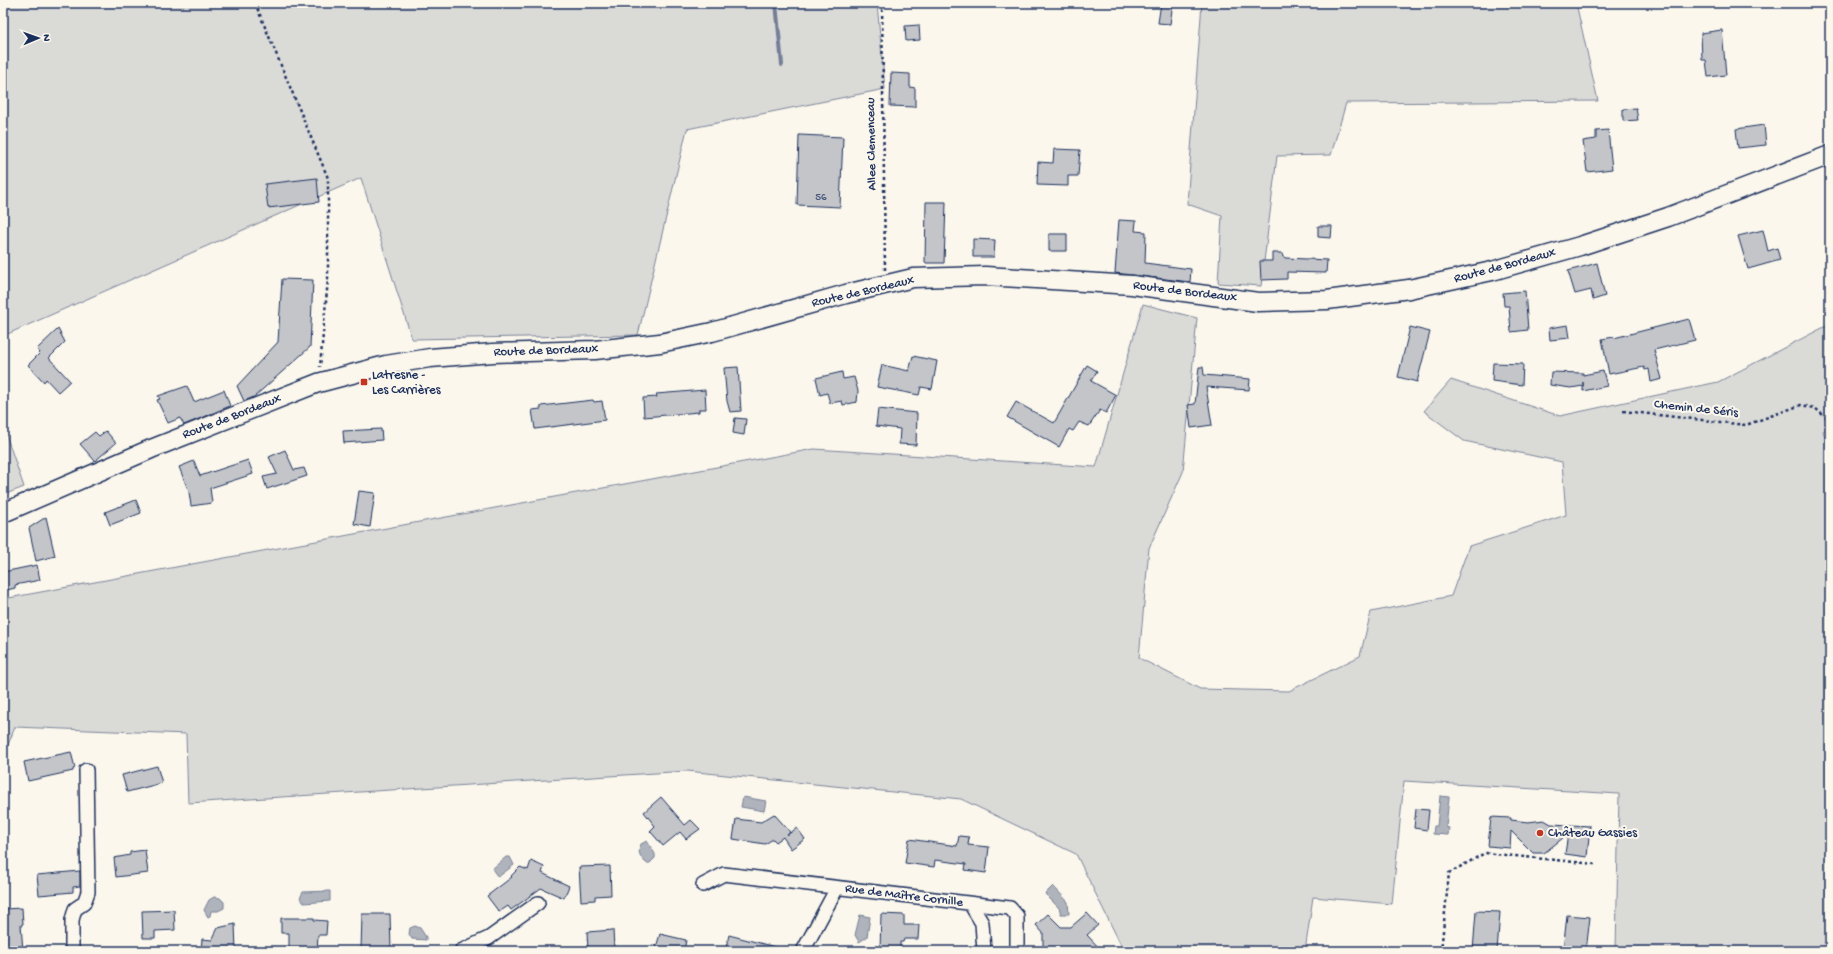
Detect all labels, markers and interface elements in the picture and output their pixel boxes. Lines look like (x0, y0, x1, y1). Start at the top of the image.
north arrow (18, 18, 58, 58)
text: N (40, 34, 52, 42)
street label: Allee Clemenceau (864, 97, 880, 191)
house number: 56 (815, 192, 827, 204)
street label: Route de Bordeaux (1453, 245, 1558, 287)
street label: Route de Bordeaux (810, 273, 916, 311)
street label: Route de Bordeaux (1132, 278, 1238, 306)
street label: Route de Bordeaux (493, 342, 599, 360)
place label: Latresne - Les Carrières (372, 368, 442, 398)
marker: Latresne - Les Carrières (359, 377, 369, 387)
street label: Route de Bordeaux (180, 391, 284, 443)
street label: Chemin de Séris (1653, 397, 1740, 421)
place label: Château Gassies (1548, 825, 1638, 841)
marker: Château Gassies (1535, 828, 1545, 838)
street label: Rue de Maître Cornille (844, 881, 964, 911)

